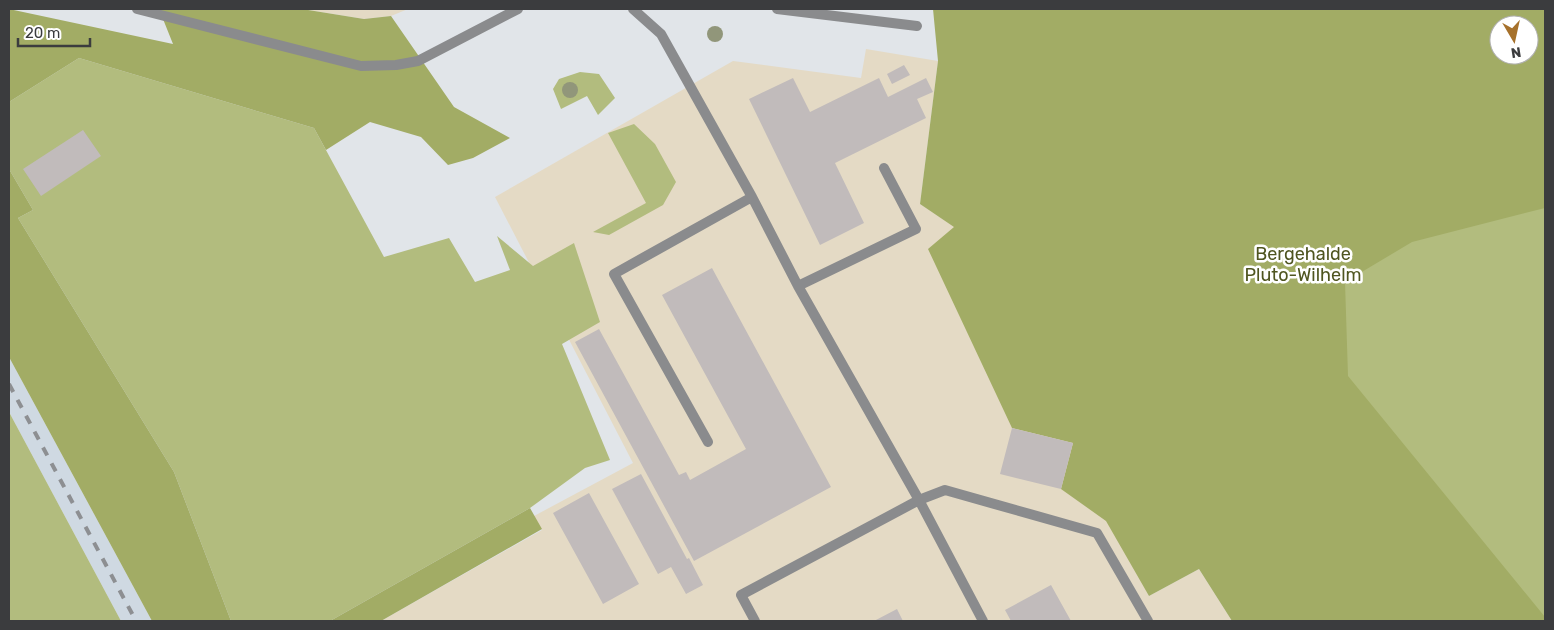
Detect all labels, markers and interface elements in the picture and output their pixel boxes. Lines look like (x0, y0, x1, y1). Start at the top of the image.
scale bar (18, 15, 90, 47)
north arrow (1489, 15, 1539, 65)
text: 20 m (25, 24, 60, 42)
text: N (1510, 43, 1522, 62)
park label: Bergehalde Pluto-Wilhelm (1244, 243, 1362, 286)

